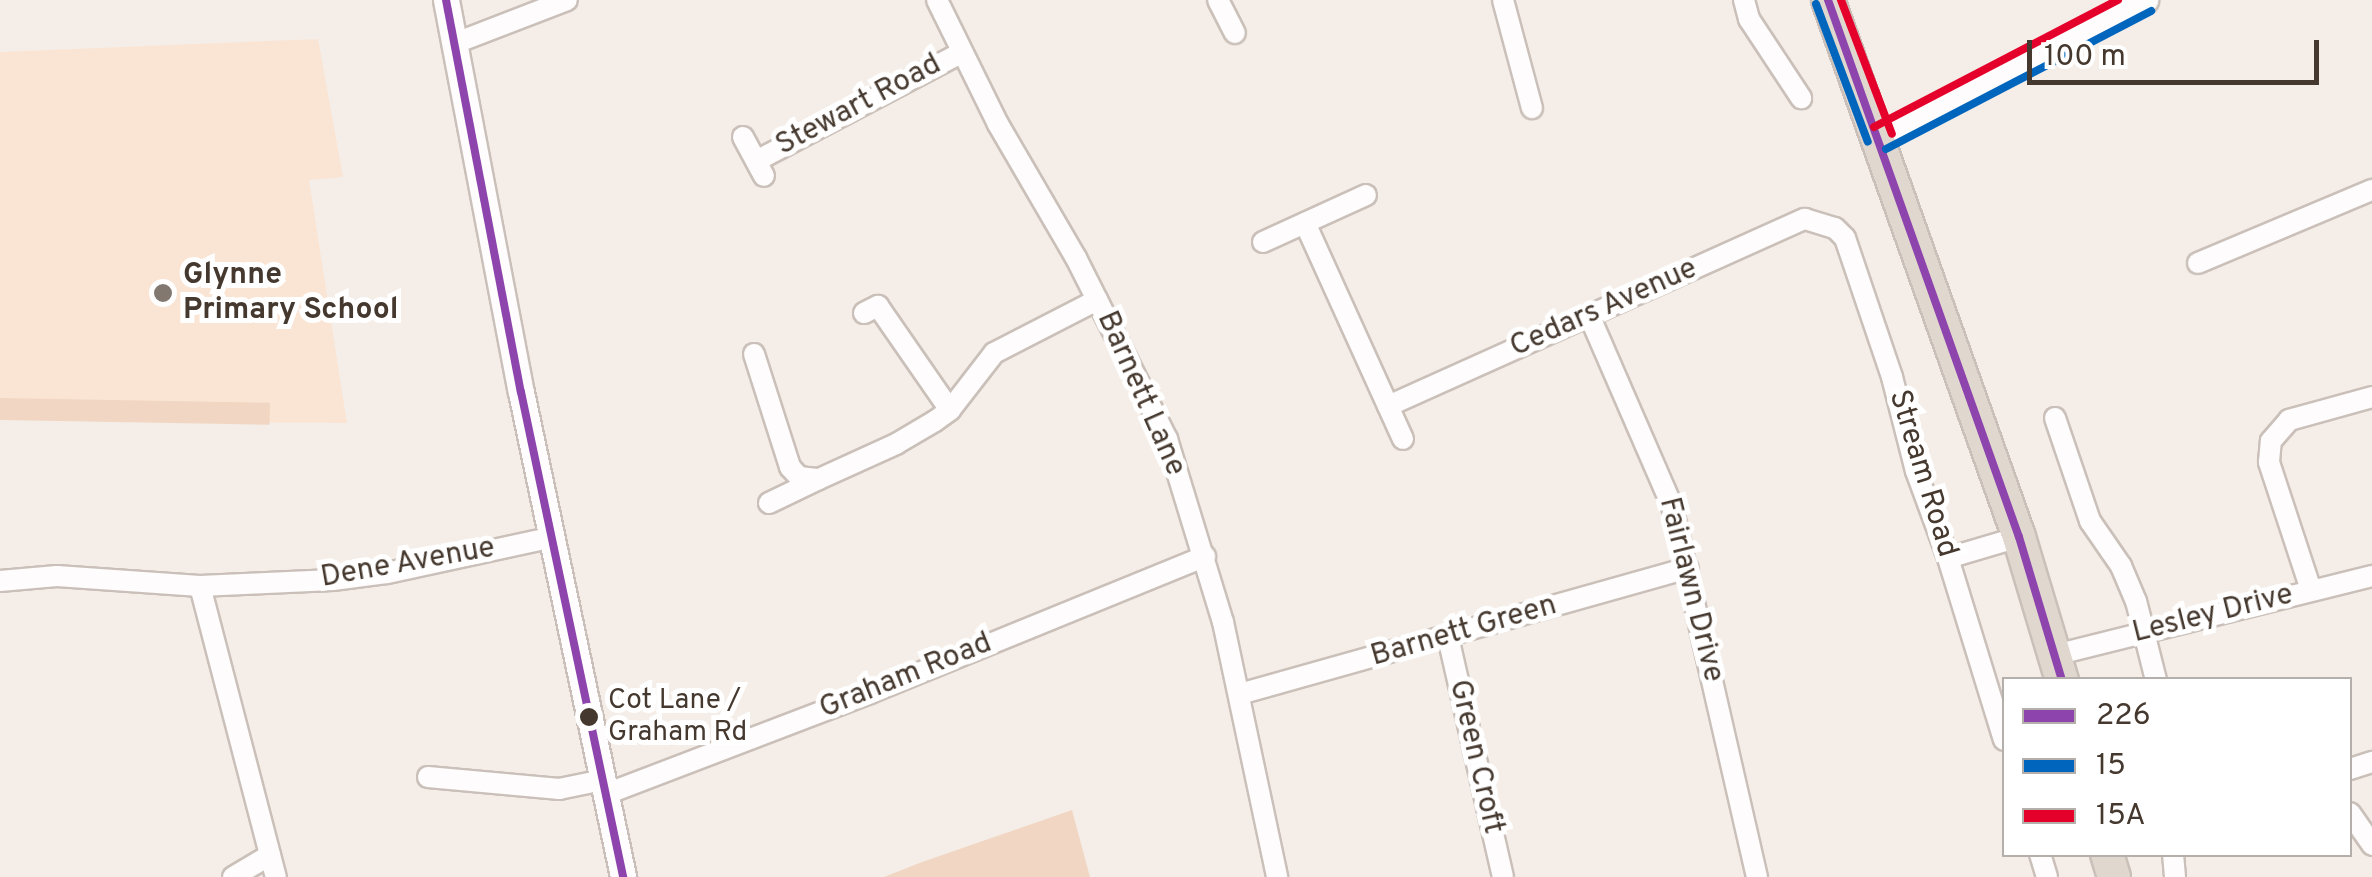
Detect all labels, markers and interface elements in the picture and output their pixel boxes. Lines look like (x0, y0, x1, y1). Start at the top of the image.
scale bar (2032, 20, 2324, 82)
text: 100 m (2044, 39, 2126, 76)
street label: Stewart Road (770, 47, 948, 165)
street label: Cedars Avenue (1504, 251, 1704, 367)
place label: Glynne Primary School (183, 258, 398, 328)
marker: Glynne Primary School (152, 282, 174, 304)
street label: Barnett Lane (1088, 306, 1192, 482)
street label: Stream Road (1880, 386, 1964, 562)
street label: Fairlawn Drive (1650, 494, 1730, 686)
street label: Dene Avenue (318, 531, 498, 597)
street label: Lesley Drive (2129, 578, 2297, 652)
street label: Barnett Green (1367, 588, 1561, 676)
street label: Graham Road (815, 626, 997, 728)
street label: Green Croft (1440, 676, 1510, 838)
legend (2002, 677, 2352, 857)
place label: Cot Lane / Graham Rd (608, 684, 747, 750)
text: 226 (2096, 698, 2151, 735)
marker: Cot Lane / Graham Rd (579, 707, 599, 727)
text: 15 (2096, 748, 2126, 785)
text: 15A (2096, 798, 2146, 835)

